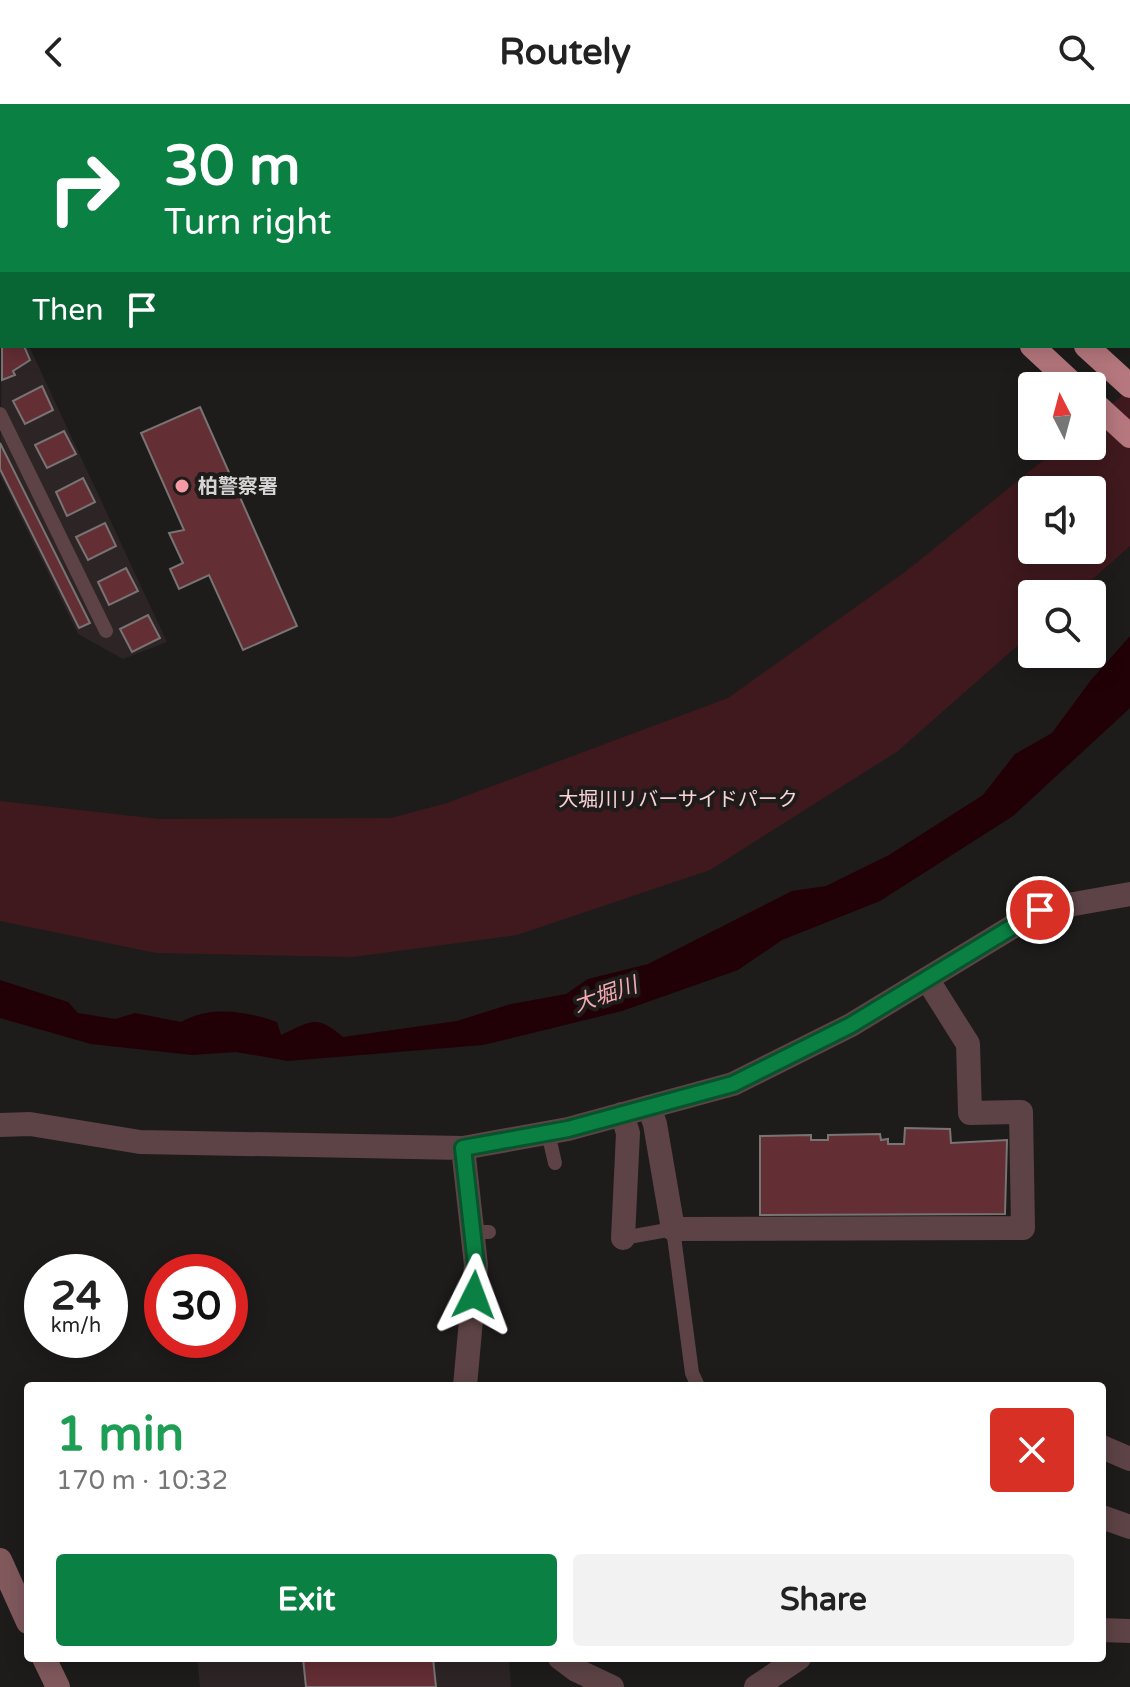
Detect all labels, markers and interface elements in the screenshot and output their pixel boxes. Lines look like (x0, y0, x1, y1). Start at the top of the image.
icon: back (32, 30, 76, 74)
icon: search (1054, 30, 1098, 74)
text: Routely (499, 31, 631, 74)
text: 30 m (164, 133, 300, 200)
icon: right (32, 136, 136, 240)
text: Turn right (164, 201, 331, 244)
icon: arrive (120, 288, 164, 332)
text: Then (32, 292, 104, 329)
north arrow (1018, 372, 1106, 460)
map controls (1018, 372, 1106, 668)
place label: 柏警察署 (198, 475, 278, 499)
button: sound (1018, 476, 1106, 564)
marker: 柏警察署 (173, 477, 191, 495)
button: search (1018, 580, 1106, 668)
park label: 大堀川リバーサイドパーク (558, 788, 798, 812)
pin (1006, 876, 1074, 944)
icon: arrive (1018, 888, 1062, 932)
water label: 大堀川 (570, 971, 643, 1018)
position arrow (432, 1253, 516, 1337)
speed limit sign: 30 (144, 1254, 248, 1358)
text: 24 (51, 1272, 101, 1320)
text: km/h (51, 1314, 101, 1338)
text: 1 min (56, 1406, 184, 1464)
button: close (990, 1408, 1074, 1492)
text: 170 m · 10:32 (56, 1465, 228, 1496)
button: Exit (56, 1554, 557, 1646)
button: Share (573, 1554, 1074, 1646)

